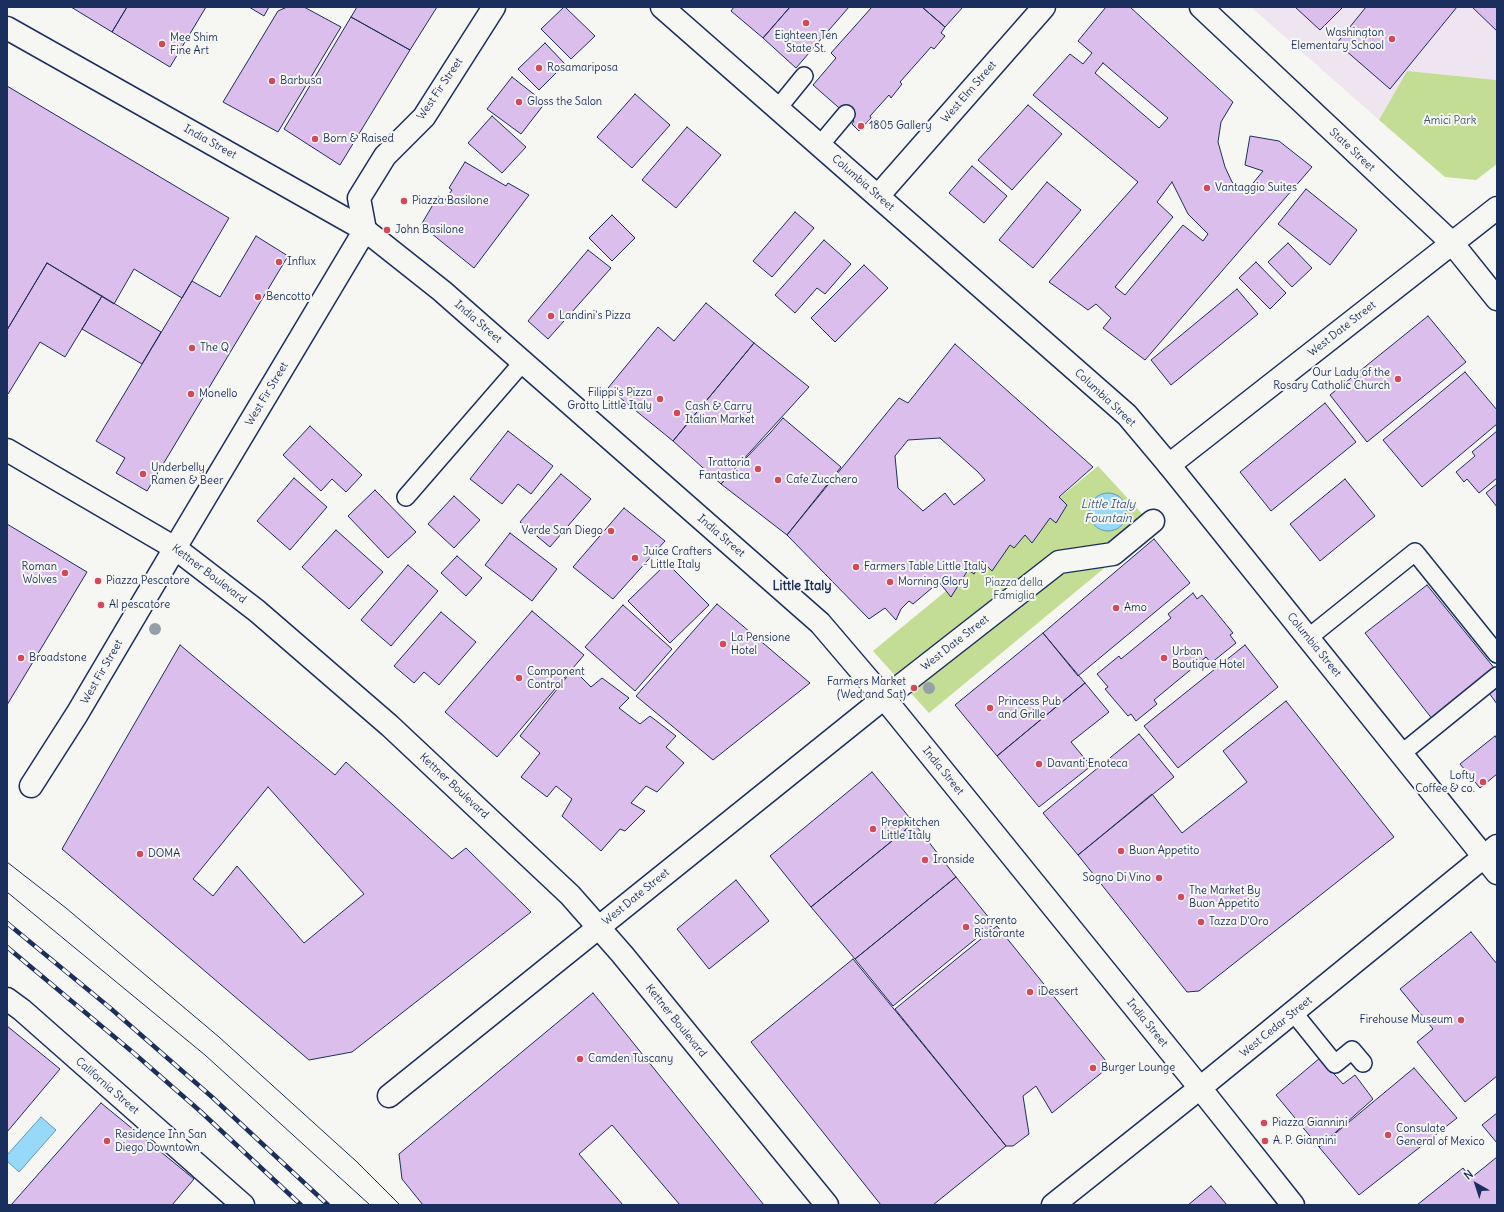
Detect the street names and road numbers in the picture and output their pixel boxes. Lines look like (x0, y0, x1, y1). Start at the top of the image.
street label: West Fir Street (414, 55, 466, 123)
street label: West Elm Street (939, 58, 999, 126)
street label: India Street (181, 122, 239, 162)
street label: State Street (1327, 126, 1377, 174)
street label: Columbia Street (829, 152, 897, 214)
street label: India Street (452, 298, 504, 346)
street label: West Date Street (1305, 298, 1379, 360)
street label: West Fir Street (243, 360, 291, 428)
street label: Columbia Street (1072, 366, 1138, 430)
street label: India Street (695, 512, 747, 560)
street label: Kettner Boulevard (169, 542, 249, 606)
street label: Columbia Street (1284, 610, 1344, 680)
street label: West Date Street (918, 612, 992, 674)
street label: West Fir Street (78, 638, 126, 706)
street label: India Street (920, 744, 966, 798)
street label: Kettner Boulevard (417, 751, 491, 821)
street label: West Date Street (600, 866, 672, 928)
street label: Kettner Boulevard (643, 982, 709, 1060)
street label: West Cedar Street (1237, 994, 1315, 1060)
street label: India Street (1124, 996, 1170, 1050)
street label: California Street (73, 1055, 141, 1117)

